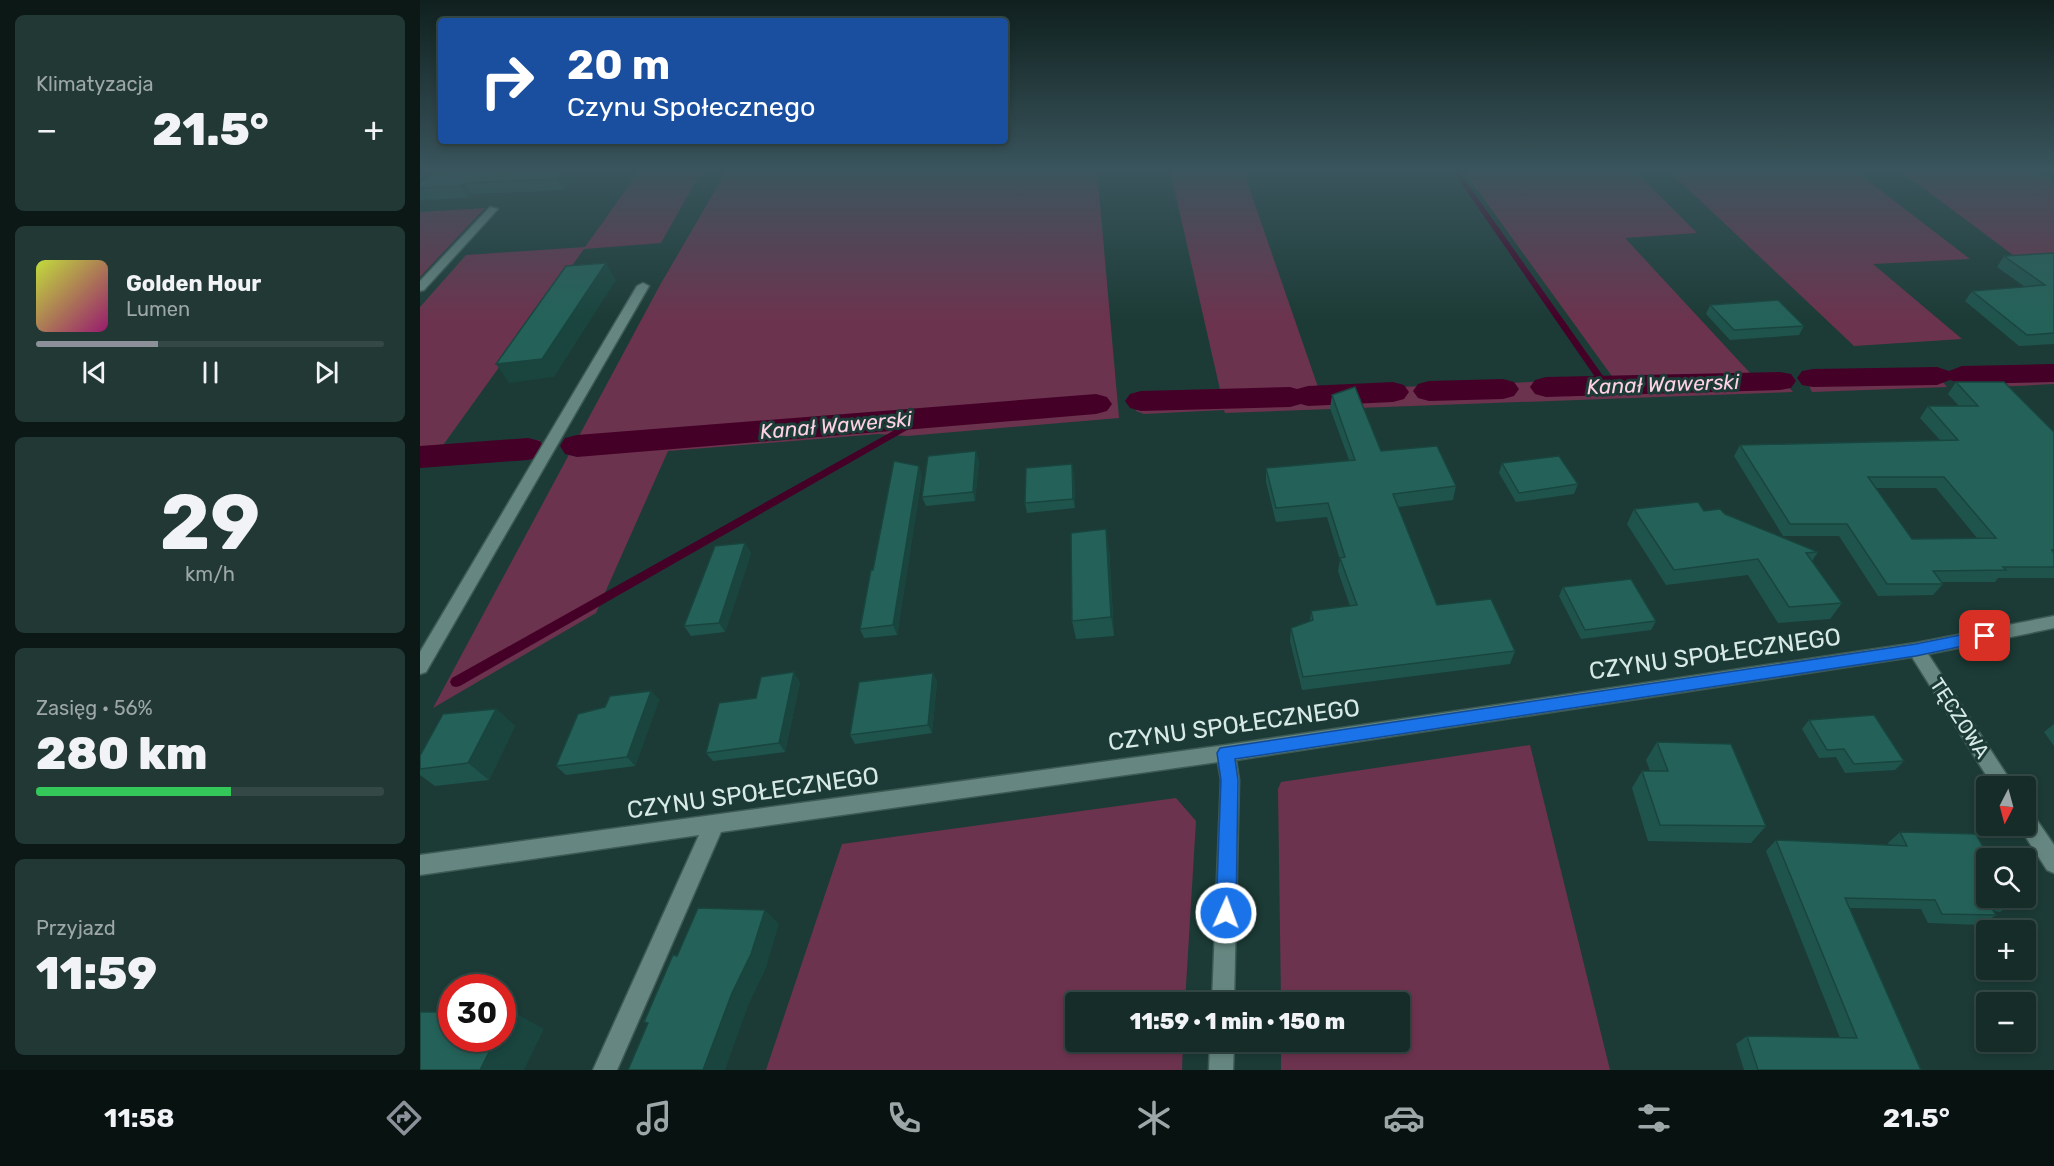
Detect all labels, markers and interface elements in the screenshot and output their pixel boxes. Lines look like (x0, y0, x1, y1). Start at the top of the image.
text: 20 m (567, 40, 670, 90)
icon: right (468, 42, 546, 120)
text: Klimatyzacja (36, 72, 154, 96)
text: Czynu Społecznego (567, 91, 816, 123)
text: 21.5° (152, 103, 269, 156)
text: − (36, 110, 57, 149)
text: + (363, 110, 384, 149)
text: Golden Hour (126, 270, 261, 297)
text: Lumen (126, 297, 190, 321)
icon: previous (78, 356, 111, 389)
icon: pause (194, 356, 227, 389)
icon: next (310, 356, 343, 389)
water label: Kanał Wawerski (1586, 369, 1741, 399)
water label: Kanał Wawerski (759, 406, 914, 444)
text: 29 (160, 476, 260, 569)
text: km/h (185, 562, 235, 586)
pin (1959, 610, 2010, 661)
icon: arrive (1968, 619, 2001, 652)
street label: CZYNU SPOŁECZNEGO (1587, 622, 1843, 686)
street label: TĘCZOWA (1925, 673, 1995, 763)
street label: CZYNU SPOŁECZNEGO (1106, 693, 1362, 757)
text: Zasięg · 56% (36, 696, 153, 720)
text: 280 km (36, 727, 208, 780)
street label: CZYNU SPOŁECZNEGO (625, 761, 881, 825)
north arrow (1976, 776, 2036, 836)
map controls (1976, 776, 2036, 1052)
button: search (1976, 848, 2036, 908)
position arrow (1194, 881, 1258, 945)
text: Przyjazd (36, 916, 116, 940)
button: + (1976, 920, 2036, 980)
text: 11:59 (36, 947, 157, 1000)
speed limit sign: 30 (438, 974, 516, 1052)
button: − (1976, 992, 2036, 1052)
text: 11:59 · 1 min · 150 m (1130, 1008, 1345, 1035)
icon: directions (383, 1097, 425, 1139)
icon: music (633, 1097, 675, 1139)
icon: phone (883, 1097, 925, 1139)
icon: climate (1133, 1097, 1175, 1139)
icon: car (1383, 1097, 1425, 1139)
icon: filters (1633, 1097, 1675, 1139)
text: 11:58 (104, 1102, 174, 1134)
text: 21.5° (1883, 1102, 1950, 1134)

